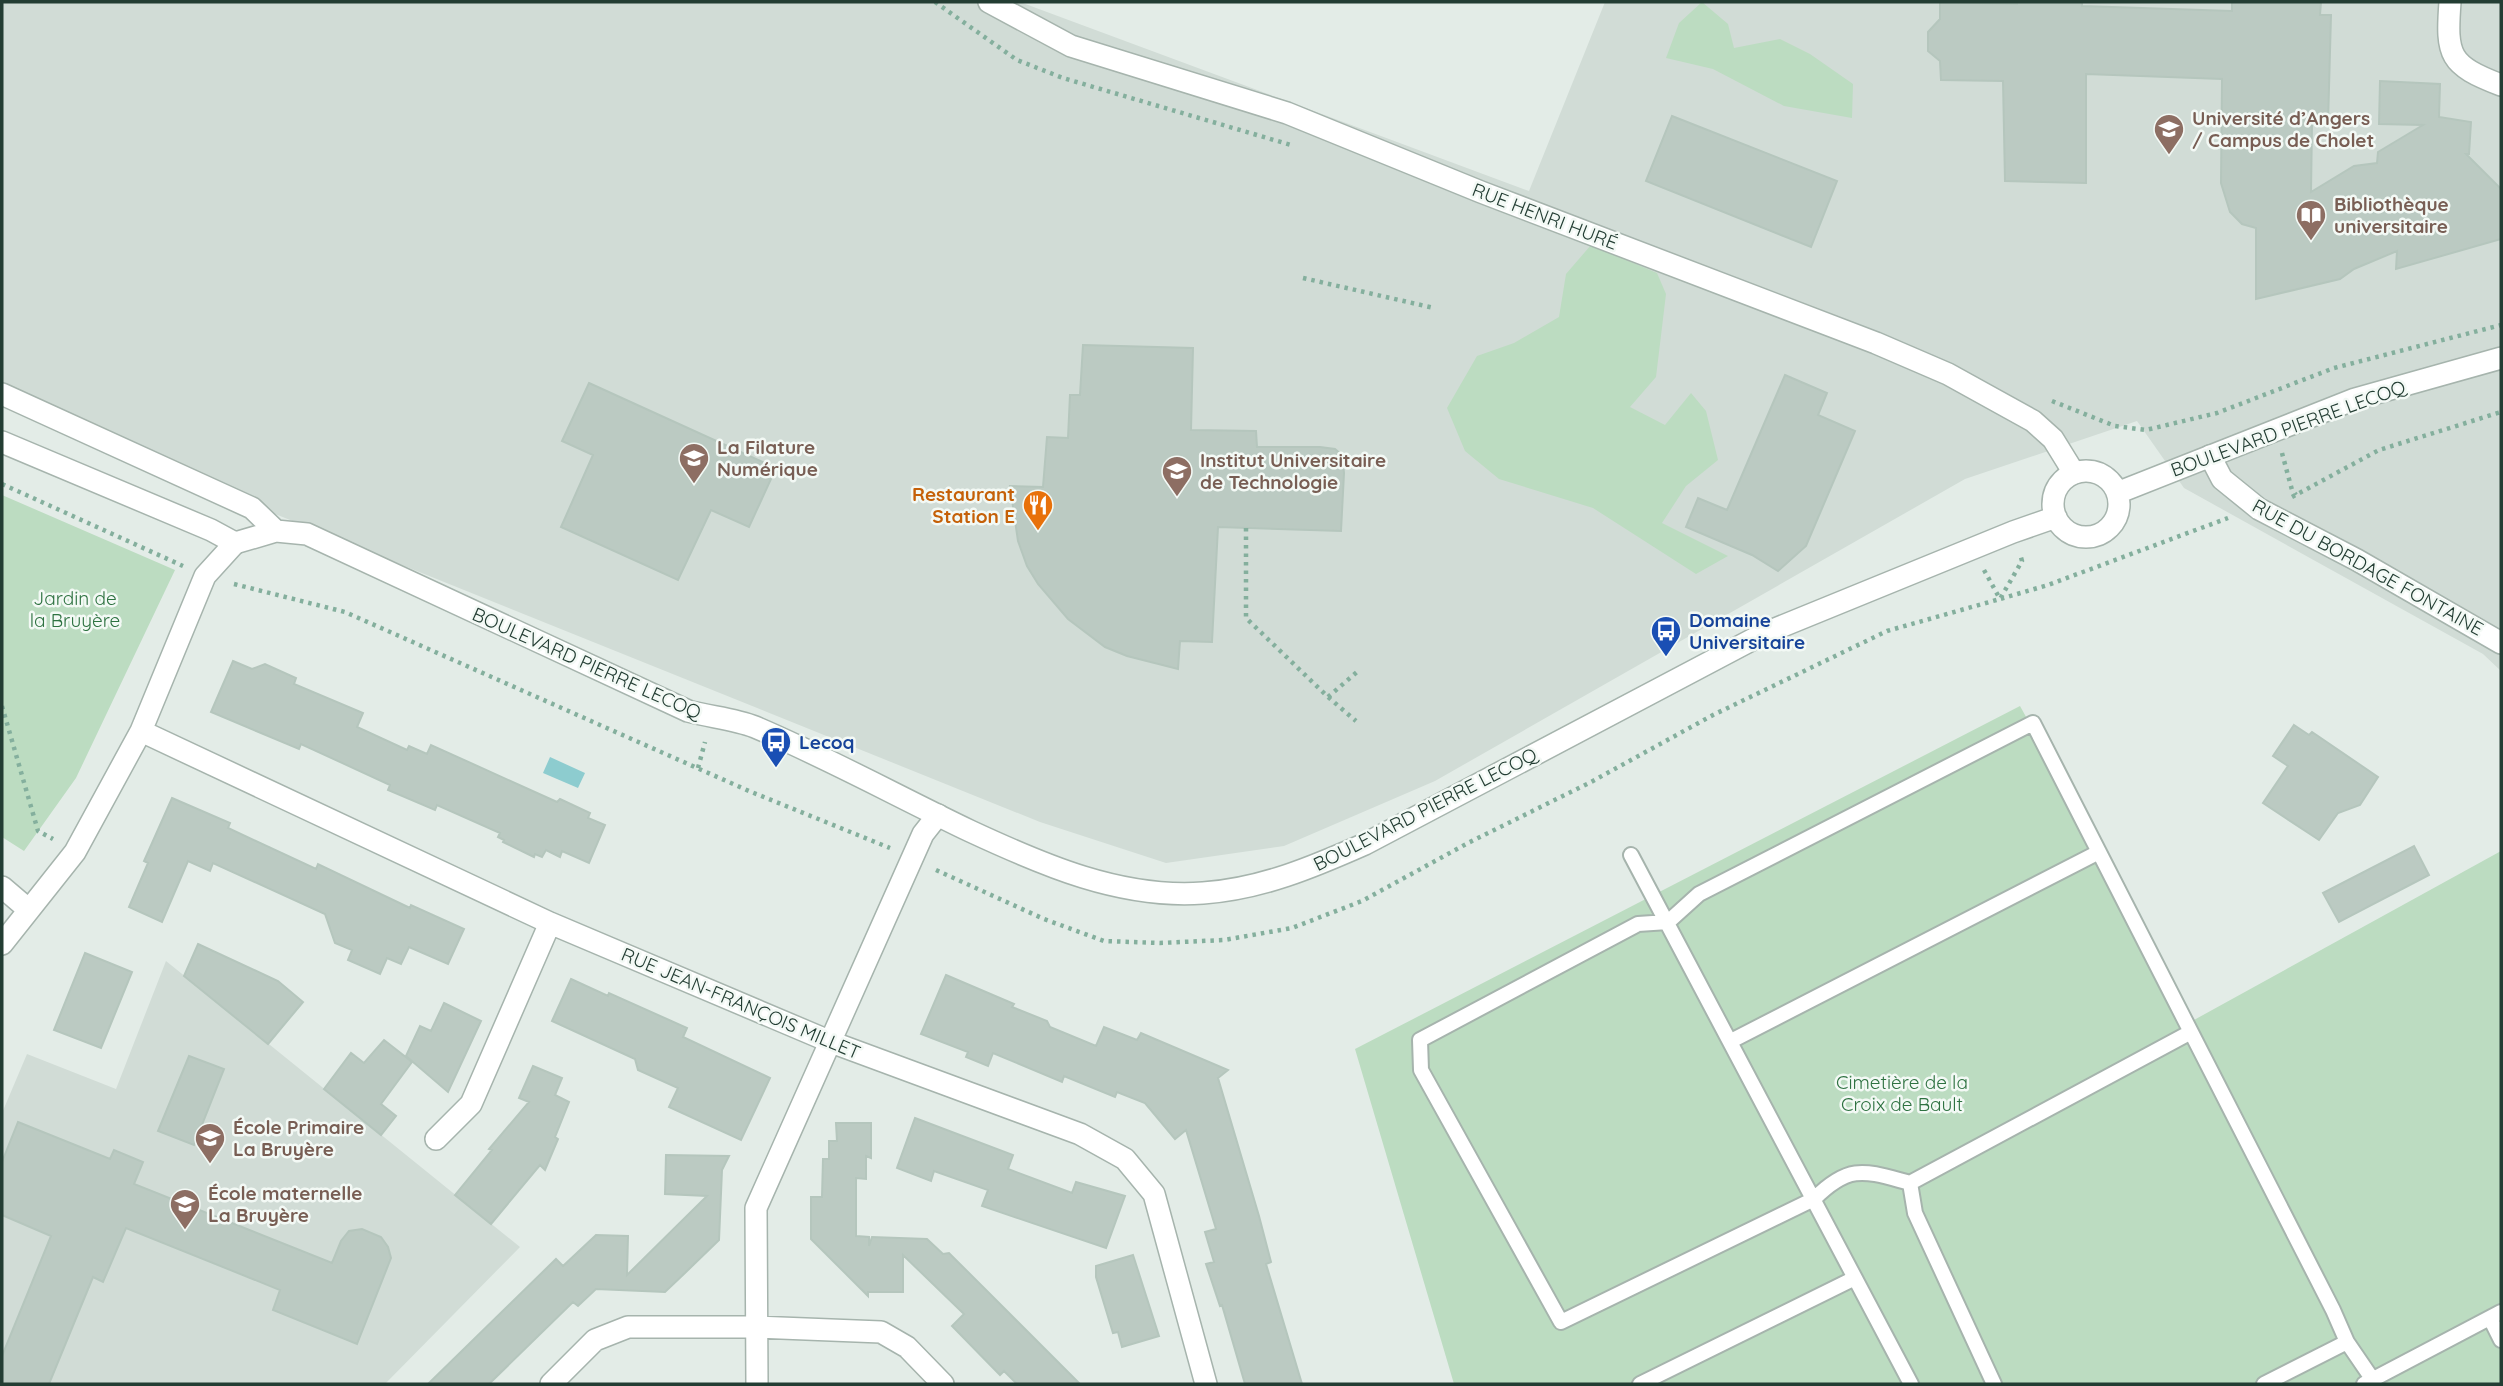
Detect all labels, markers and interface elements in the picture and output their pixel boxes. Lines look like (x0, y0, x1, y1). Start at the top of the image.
place label: Université d’Angers / Campus de Cholet (2192, 106, 2374, 152)
school or university icon: Université d’Angers / Campus de Cholet (2152, 112, 2186, 156)
street label: RUE HENRI HURÉ (1469, 177, 1621, 255)
place label: Bibliothèque universitaire (2334, 192, 2449, 238)
library icon: Bibliothèque universitaire (2294, 198, 2328, 242)
street label: BOULEVARD PIERRE LECOQ (2167, 374, 2410, 482)
place label: La Filature Numérique (717, 435, 818, 481)
school or university icon: La Filature Numérique (677, 441, 711, 485)
place label: Institut Universitaire de Technologie (1200, 448, 1386, 494)
school or university icon: Institut Universitaire de Technologie (1160, 454, 1194, 498)
place label: Restaurant Station E (912, 482, 1015, 528)
restaurant icon: Restaurant Station E (1021, 488, 1055, 532)
street label: RUE DU BORDAGE FONTAINE (2248, 493, 2488, 641)
park label: Jardin de la Bruyère (30, 586, 120, 632)
street label: BOULEVARD PIERRE LECOQ (469, 602, 706, 725)
place label: Domaine Universitaire (1689, 608, 1805, 654)
bus stop icon: Domaine Universitaire (1649, 614, 1683, 658)
bus stop icon: Lecoq (759, 725, 793, 769)
place label: Lecoq (799, 730, 855, 754)
street label: BOULEVARD PIERRE LECOQ (1309, 741, 1542, 876)
street label: RUE JEAN-FRANÇOIS MILLET (618, 942, 864, 1064)
park label: Cimetière de la Croix de Bault (1836, 1070, 1968, 1116)
place label: École Primaire La Bruyère (233, 1115, 364, 1161)
school or university icon: École Primaire La Bruyère (193, 1121, 227, 1165)
place label: École maternelle La Bruyère (208, 1181, 362, 1227)
school or university icon: École maternelle La Bruyère (168, 1187, 202, 1231)

